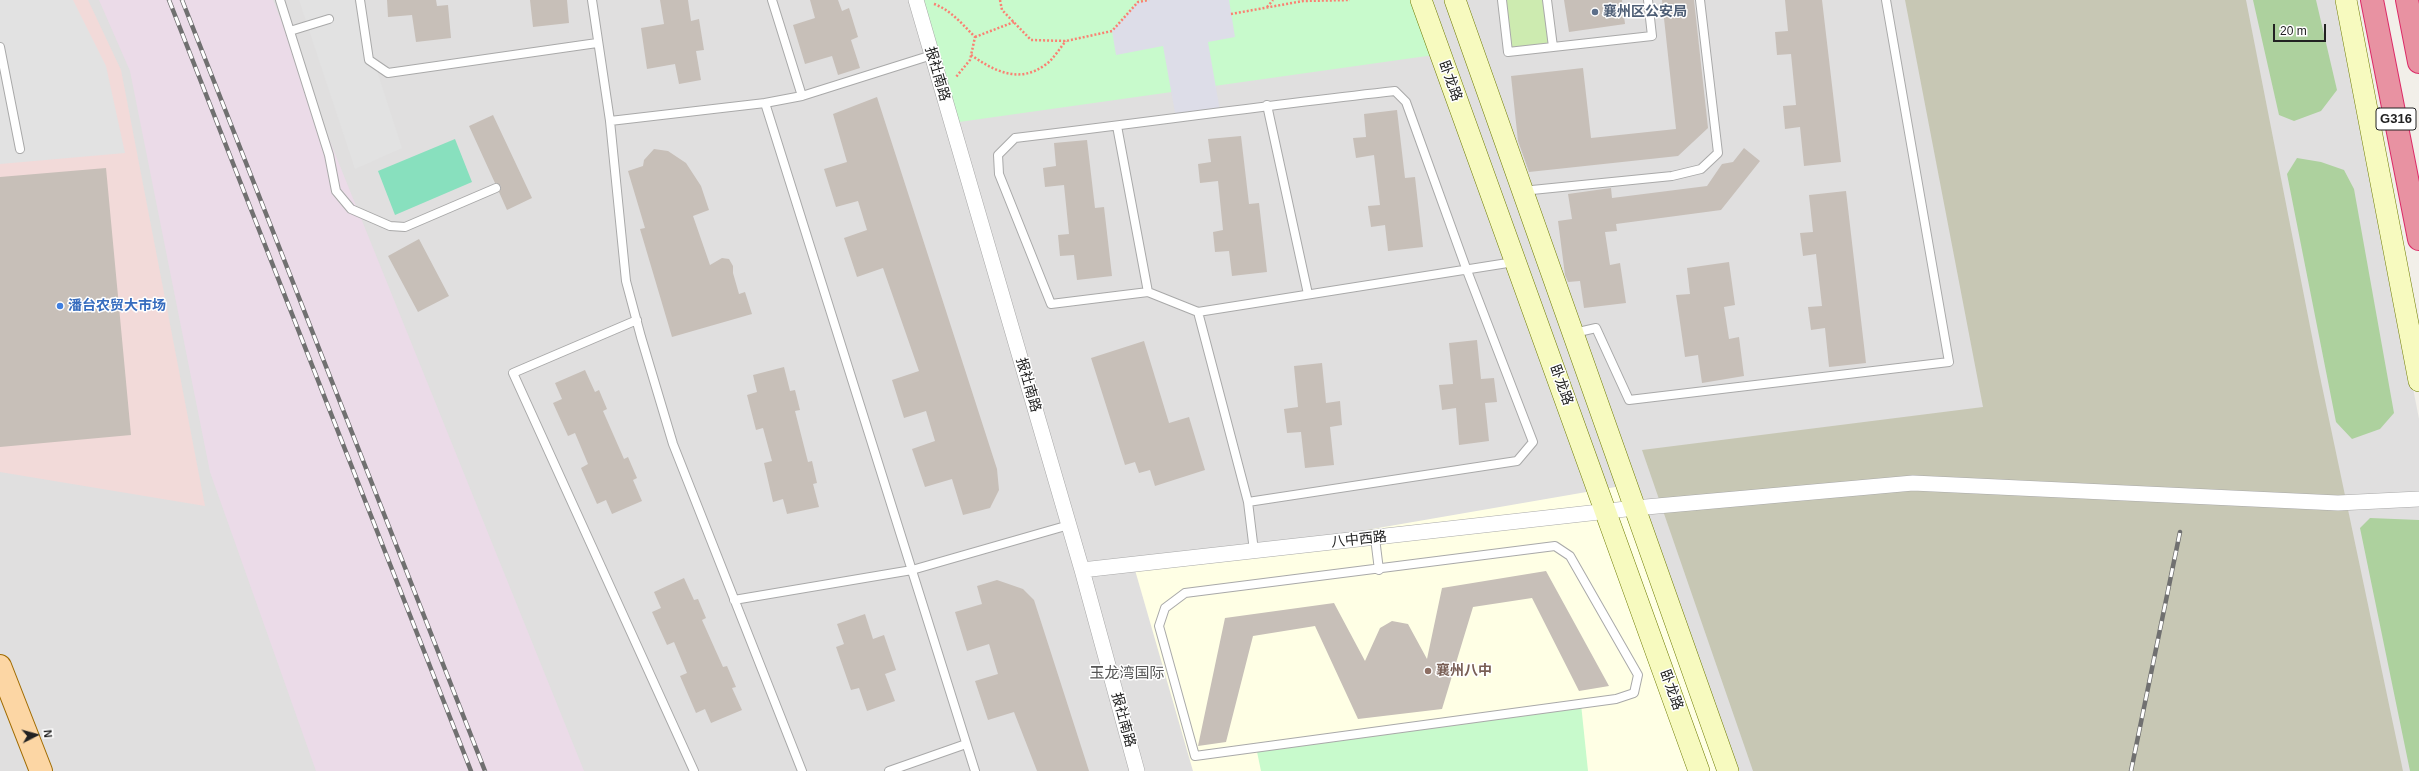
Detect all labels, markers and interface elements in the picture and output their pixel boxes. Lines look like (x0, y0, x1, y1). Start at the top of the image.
place label: 襄州区公安局 (1603, 4, 1687, 20)
marker: 襄州区公安局 (1590, 7, 1600, 17)
scale bar (2275, 16, 2328, 42)
text: 20 m (2280, 24, 2307, 38)
street label: 报社南路 (921, 45, 953, 103)
street label: 卧龙路 (1435, 58, 1465, 104)
road number: G316 (2376, 108, 2416, 130)
place label: 潘台农贸大市场 (68, 298, 166, 314)
marker: 潘台农贸大市场 (55, 301, 65, 311)
street label: 报社南路 (1012, 356, 1044, 414)
street label: 卧龙路 (1546, 362, 1576, 408)
street label: 八中西路 (1330, 529, 1388, 551)
place label: 襄州八中 (1436, 663, 1492, 679)
district label: 玉龙湾国际 (1090, 665, 1164, 683)
marker: 襄州八中 (1423, 666, 1433, 676)
street label: 卧龙路 (1656, 667, 1686, 713)
street label: 报社南路 (1108, 691, 1138, 749)
north arrow (16, 715, 56, 755)
text: N (42, 729, 54, 738)

